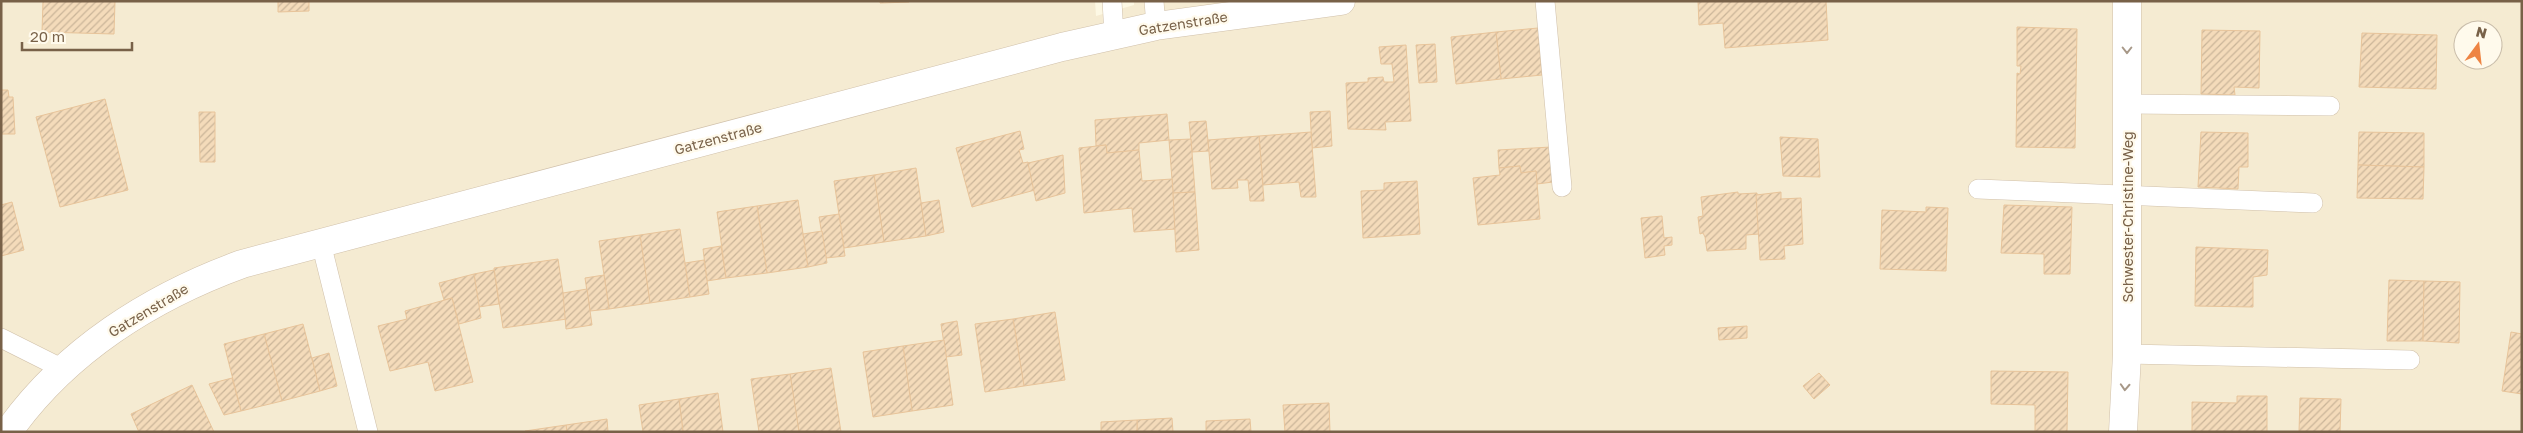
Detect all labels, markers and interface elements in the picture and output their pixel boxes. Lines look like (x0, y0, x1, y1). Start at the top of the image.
street label: Gatzenstraße (1137, 8, 1229, 38)
scale bar (22, 20, 132, 52)
north arrow (2453, 20, 2503, 70)
text: N (2474, 22, 2489, 42)
text: 20 m (30, 27, 65, 45)
one-way arrow (2122, 46, 2132, 54)
street label: Gatzenstraße (672, 118, 764, 158)
street label: Schwester-Christine-Weg (2119, 131, 2136, 303)
street label: Gatzenstraße (105, 280, 191, 340)
one-way arrow (2120, 384, 2131, 392)

